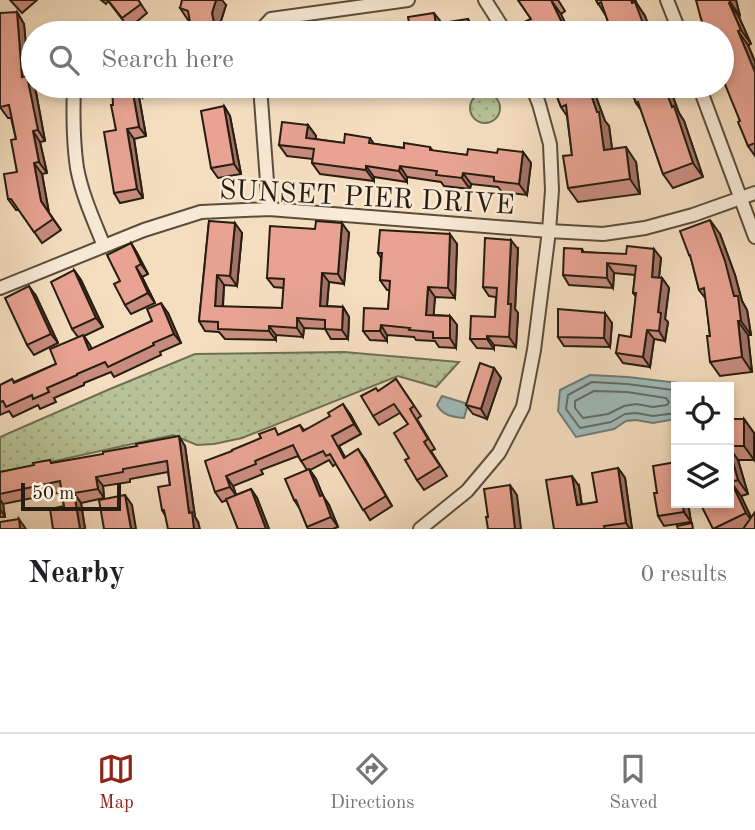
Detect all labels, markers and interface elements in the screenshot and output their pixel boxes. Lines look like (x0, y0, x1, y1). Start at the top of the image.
search box (21, 21, 734, 98)
icon: search (45, 41, 83, 79)
text: Search here (101, 47, 234, 73)
street label: SUNSET PIER DRIVE (218, 177, 515, 221)
map controls (671, 382, 734, 508)
button: locate (671, 382, 734, 445)
button: layers (671, 445, 734, 508)
scale bar (21, 480, 121, 512)
text: 50 m (32, 485, 74, 504)
text: Nearby (28, 559, 125, 589)
text: 0 results (641, 563, 727, 586)
tab: Map (97, 750, 135, 815)
tab: Directions (330, 750, 415, 815)
tab: Saved (609, 750, 658, 815)

